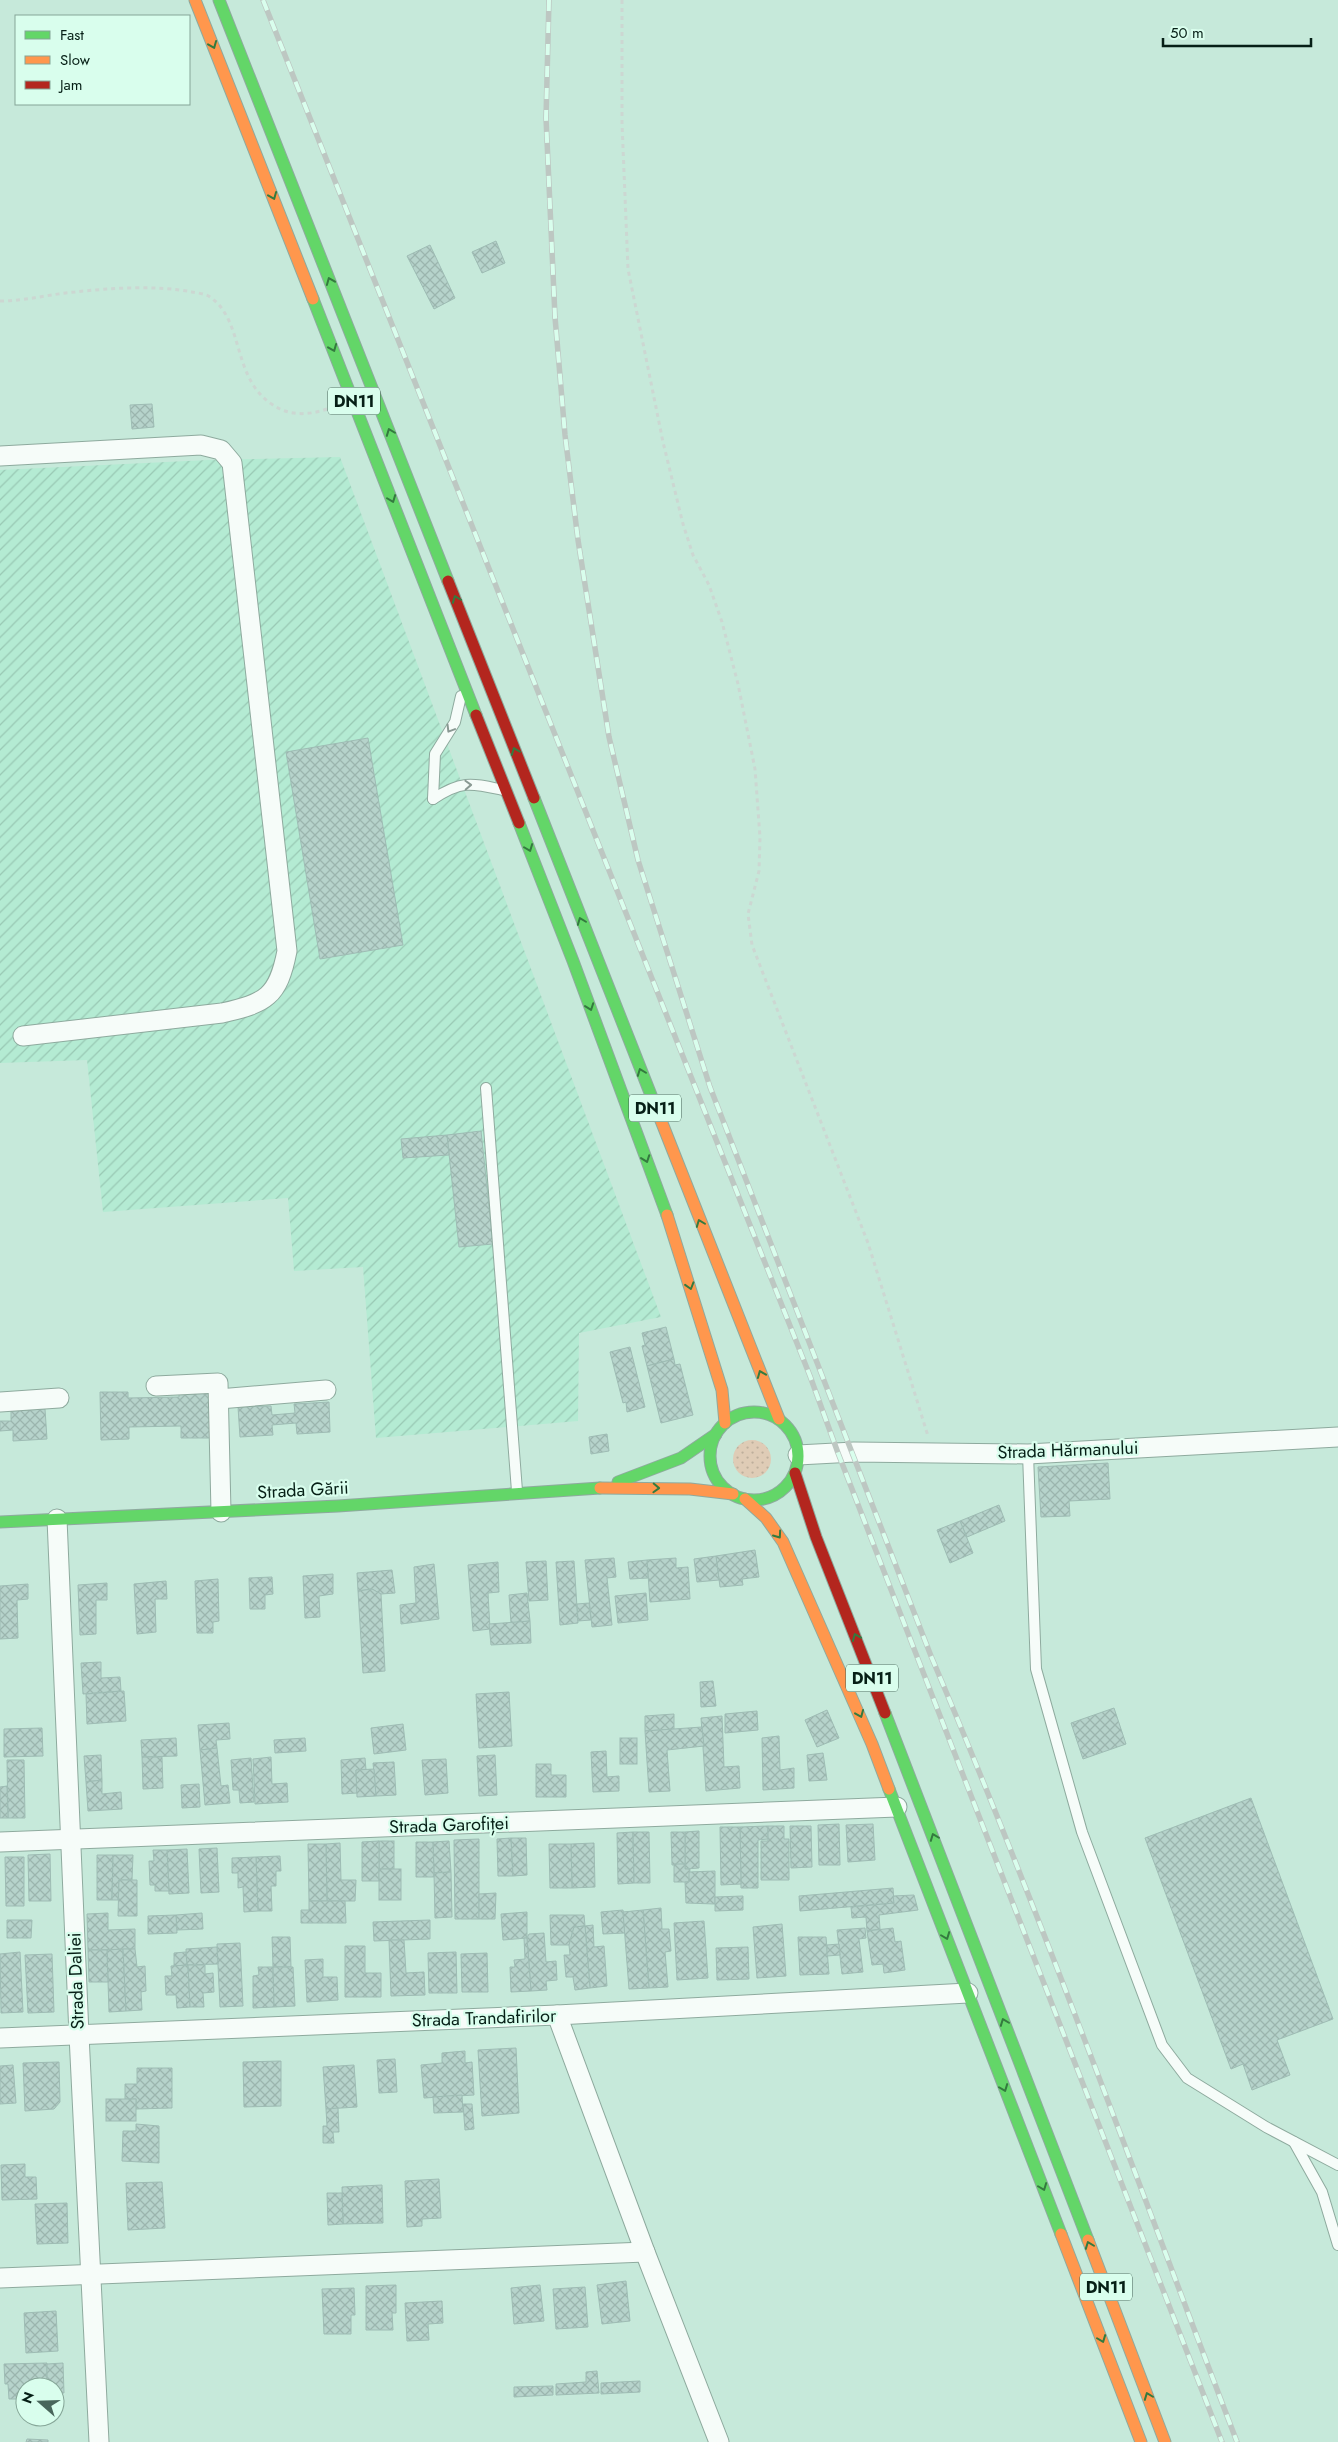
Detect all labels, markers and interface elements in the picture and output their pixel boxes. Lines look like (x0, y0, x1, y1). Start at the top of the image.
legend (15, 15, 190, 105)
scale bar (1163, 15, 1310, 47)
text: 50 m (1170, 22, 1204, 44)
text: Fast (60, 24, 84, 46)
one-way arrow (207, 40, 217, 49)
text: Slow (60, 49, 91, 71)
text: Jam (58, 74, 83, 96)
one-way arrow (267, 192, 277, 200)
one-way arrow (326, 277, 336, 285)
one-way arrow (327, 343, 337, 351)
road number: DN11 (328, 388, 380, 414)
one-way arrow (386, 428, 396, 437)
one-way arrow (386, 494, 396, 503)
one-way arrow (451, 596, 461, 604)
one-way arrow (447, 723, 457, 732)
one-way arrow (510, 747, 521, 756)
one-way arrow (465, 780, 473, 790)
one-way arrow (523, 843, 533, 852)
one-way arrow (577, 917, 587, 926)
one-way arrow (584, 1002, 594, 1010)
one-way arrow (637, 1068, 647, 1077)
road number: DN11 (629, 1094, 681, 1122)
one-way arrow (640, 1154, 650, 1163)
one-way arrow (696, 1219, 706, 1228)
one-way arrow (684, 1281, 694, 1289)
one-way arrow (756, 1370, 767, 1379)
street label: Strada Hărmanului (997, 1435, 1139, 1465)
street label: Strada Gării (257, 1475, 349, 1505)
one-way arrow (652, 1483, 660, 1493)
one-way arrow (772, 1529, 781, 1539)
one-way arrow (851, 1633, 862, 1642)
road number: DN11 (846, 1665, 898, 1692)
one-way arrow (853, 1709, 864, 1718)
street label: Strada Garofiței (389, 1810, 509, 1840)
one-way arrow (930, 1833, 940, 1842)
one-way arrow (940, 1931, 950, 1940)
street label: Strada Daliei (61, 1932, 91, 2030)
street label: Strada Trandafirilor (411, 2002, 557, 2034)
one-way arrow (1000, 2018, 1010, 2026)
one-way arrow (999, 2083, 1009, 2091)
one-way arrow (1037, 2182, 1047, 2191)
one-way arrow (1085, 2241, 1095, 2249)
road number: DN11 (1080, 2274, 1132, 2300)
one-way arrow (1096, 2334, 1106, 2342)
north arrow (15, 2377, 65, 2427)
text: N (16, 2389, 39, 2406)
one-way arrow (1143, 2393, 1153, 2401)

